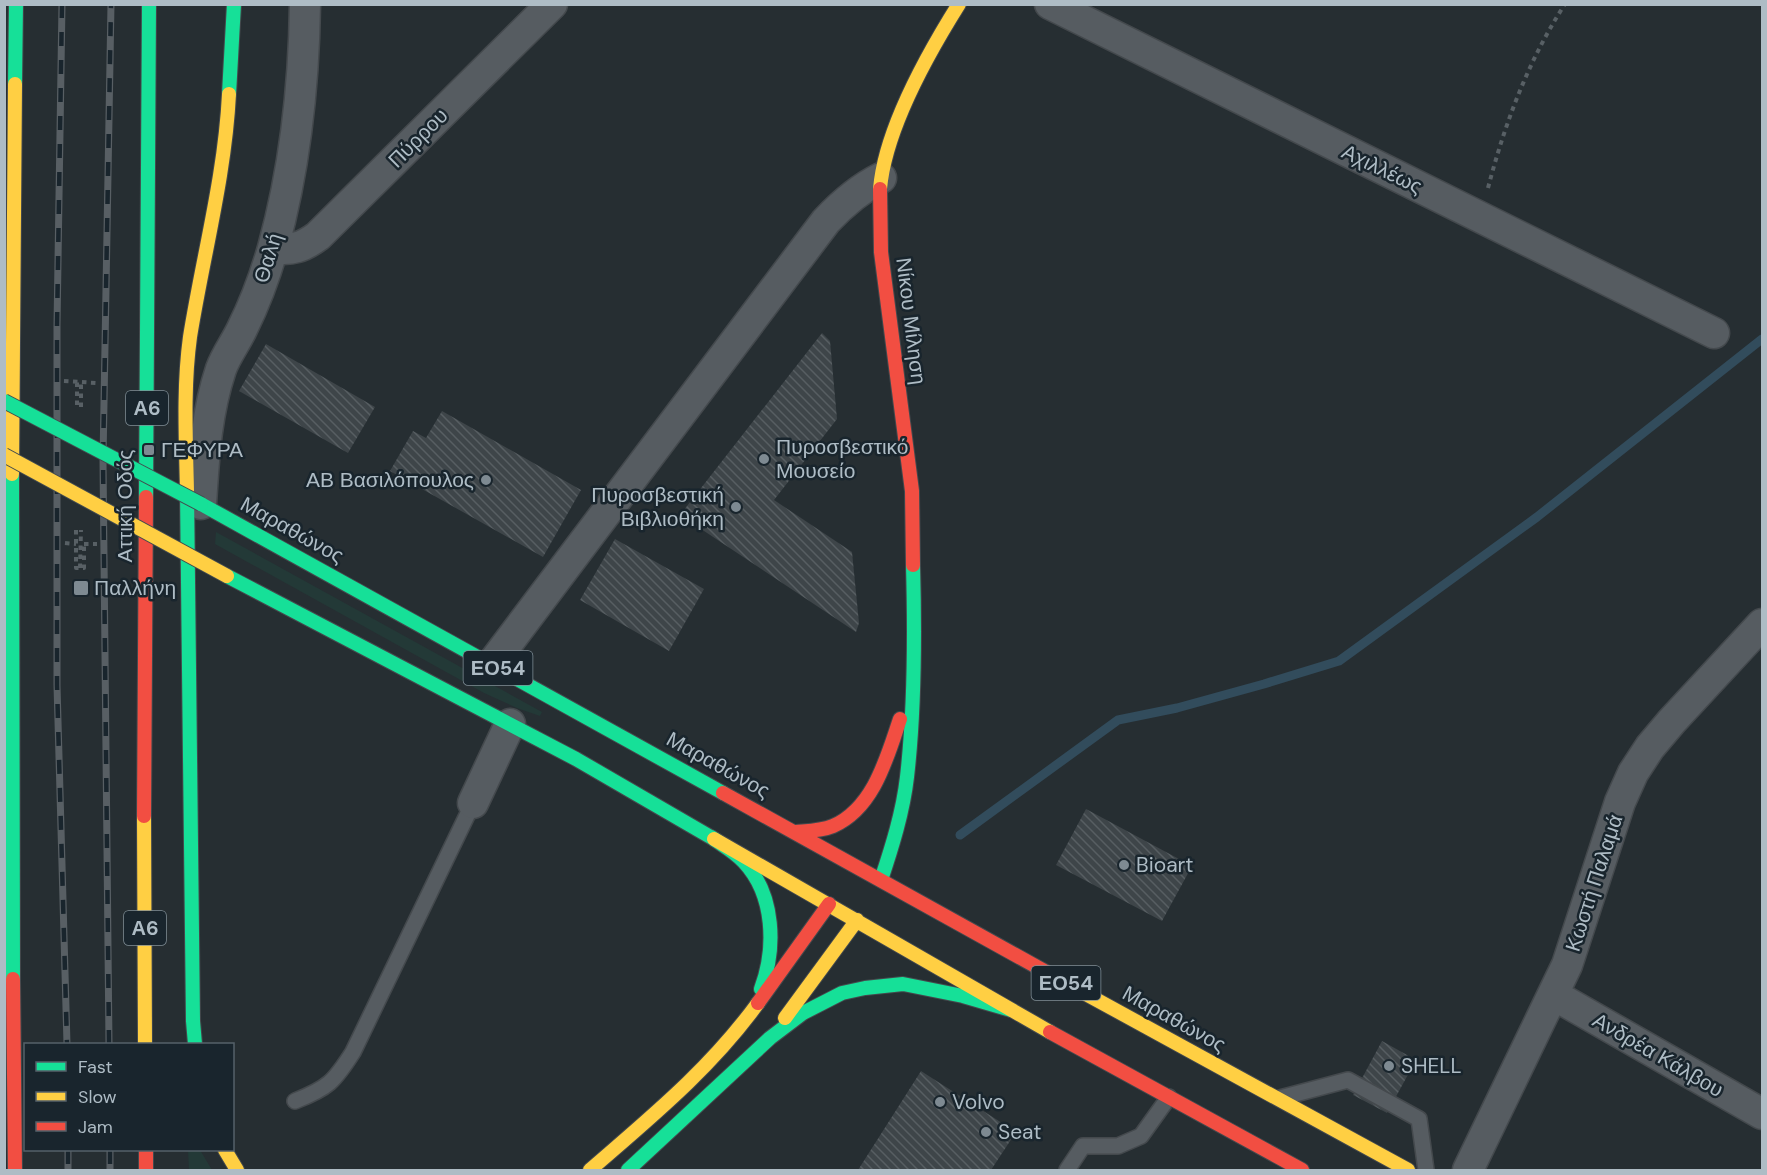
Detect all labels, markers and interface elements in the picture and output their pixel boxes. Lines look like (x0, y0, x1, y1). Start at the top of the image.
street label: Πύρρου (382, 102, 454, 174)
street label: Αχιλλέως (1337, 138, 1427, 200)
street label: Θαλή (247, 230, 289, 286)
street label: Νίκου Μίληση (889, 256, 933, 386)
road number: Α6 (126, 391, 168, 425)
place label: Πυροσβεστικό Μουσείο (776, 433, 909, 485)
place label: ΓΕΦΥΡΑ (161, 436, 243, 464)
marker: ΓΕΦΥΡΑ (142, 443, 156, 457)
street label: Αττική Οδός (111, 450, 139, 562)
marker: Πυροσβεστικό Μουσείο (757, 452, 771, 466)
place label: ΑΒ Βασιλόπουλος (306, 466, 474, 494)
marker: ΑΒ Βασιλόπουλος (479, 473, 493, 487)
place label: Πυροσβεστική Βιβλιοθήκη (591, 481, 724, 533)
street label: Μαραθώνος (235, 490, 349, 570)
marker: Πυροσβεστική Βιβλιοθήκη (729, 500, 743, 514)
place label: Παλλήνη (94, 574, 176, 602)
marker: Παλλήνη (72, 579, 90, 597)
road number: ΕΟ54 (464, 651, 532, 685)
street label: Μαραθώνος (661, 725, 775, 805)
street label: Κωστή Παλαμά (1559, 811, 1629, 955)
place label: Bioart (1136, 851, 1194, 879)
marker: Bioart (1117, 858, 1131, 872)
road number: Α6 (124, 911, 166, 945)
road number: ΕΟ54 (1032, 966, 1100, 1000)
street label: Μαραθώνος (1117, 979, 1231, 1059)
street label: Ανδρέα Κάλβου (1588, 1006, 1728, 1104)
legend (24, 1043, 234, 1151)
place label: SHELL (1401, 1052, 1461, 1080)
text: Fast (78, 1055, 113, 1079)
marker: SHELL (1382, 1059, 1396, 1073)
text: Slow (78, 1085, 117, 1109)
place label: Volvo (952, 1088, 1005, 1116)
marker: Volvo (933, 1095, 947, 1109)
text: Jam (78, 1115, 113, 1139)
place label: Seat (998, 1118, 1041, 1146)
marker: Seat (979, 1125, 993, 1139)

